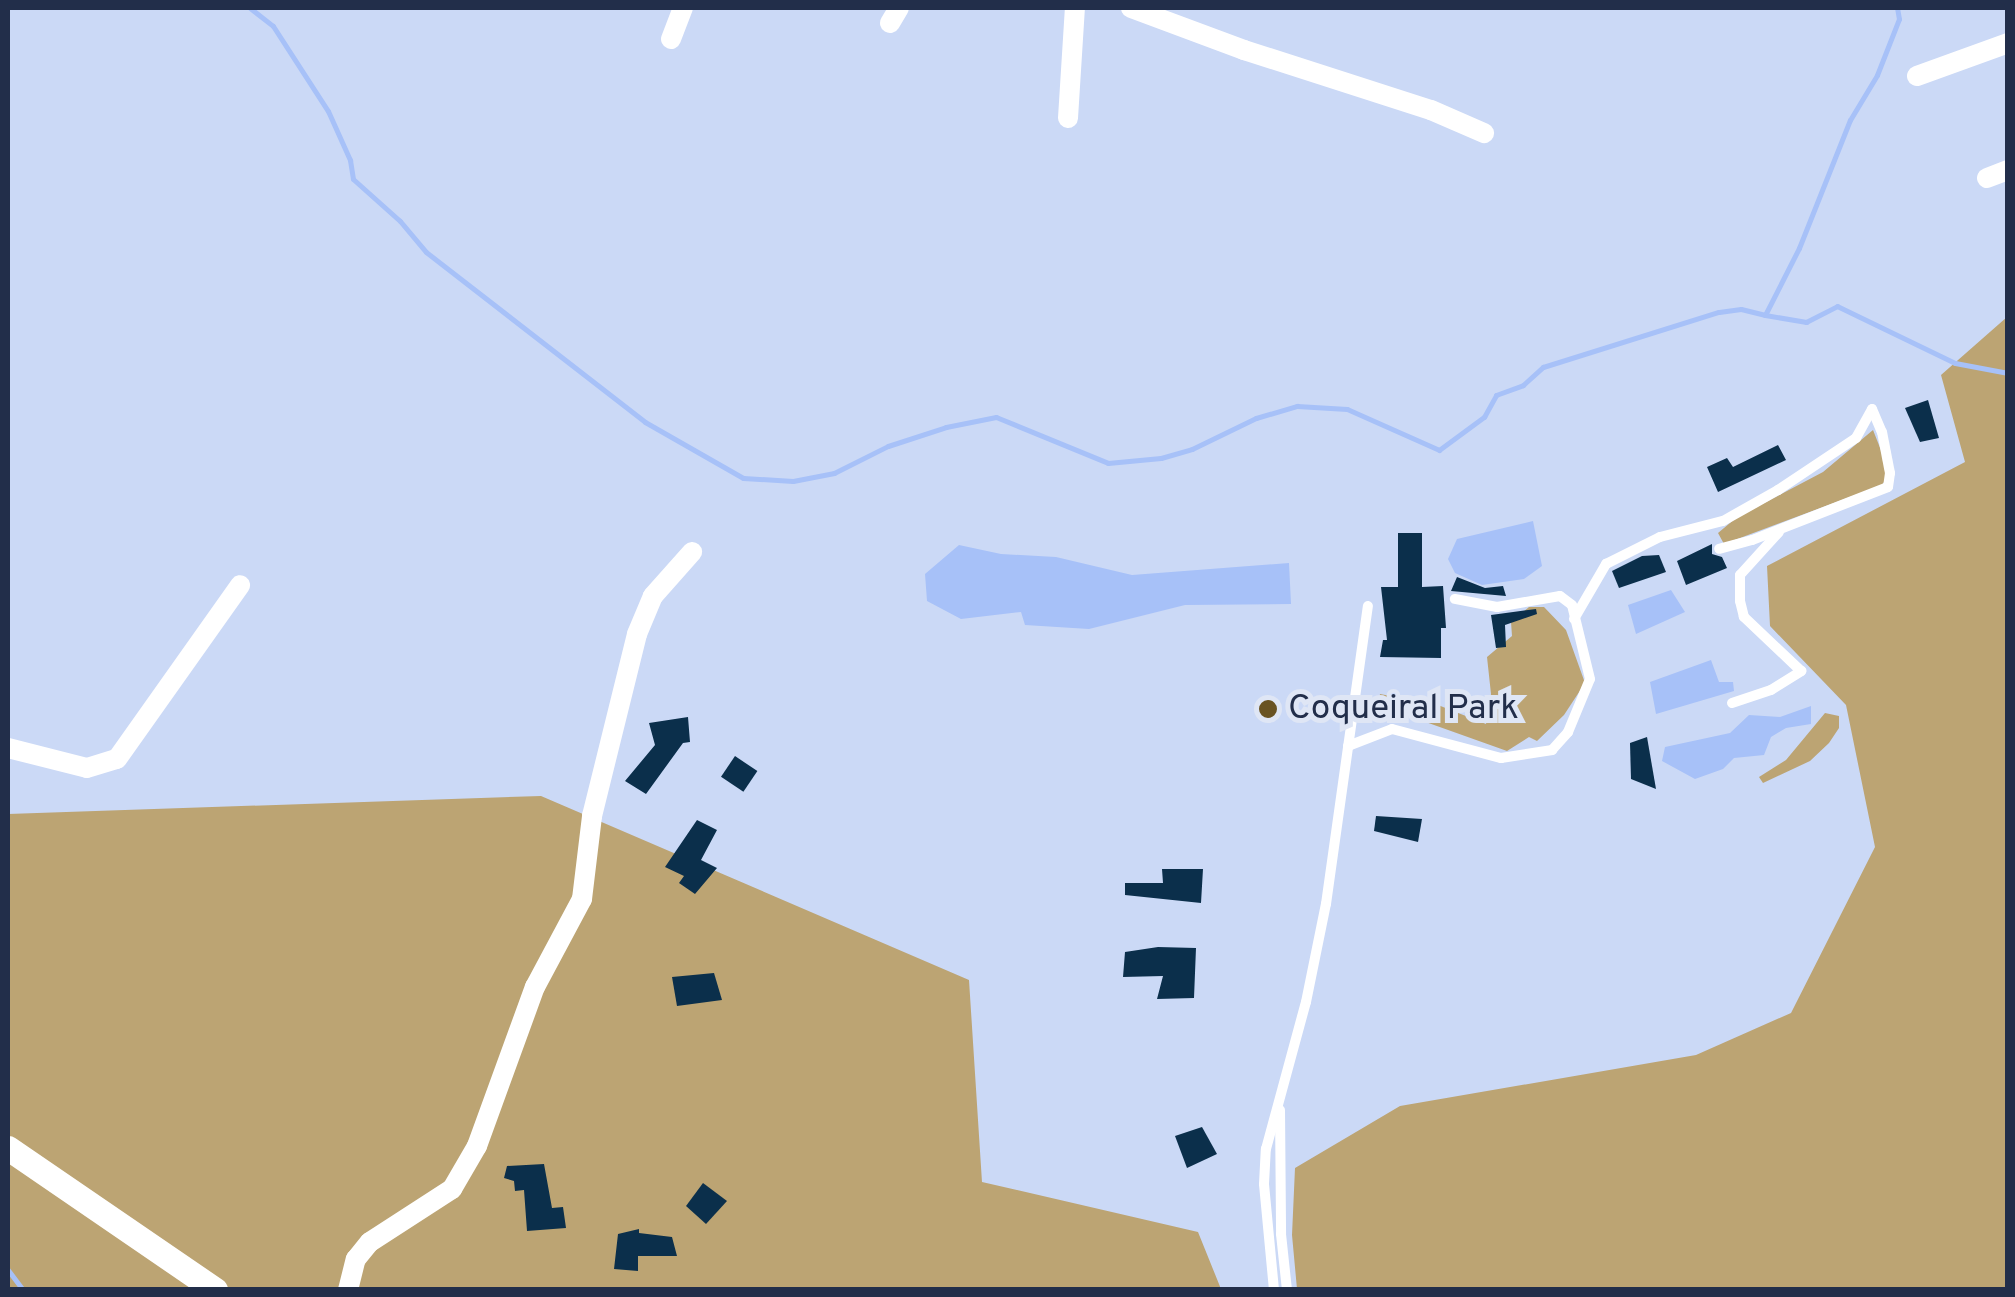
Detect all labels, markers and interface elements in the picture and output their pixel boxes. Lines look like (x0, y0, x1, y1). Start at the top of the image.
place label: Coqueiral Park (1288, 688, 1519, 730)
marker: Coqueiral Park (1257, 698, 1279, 720)

